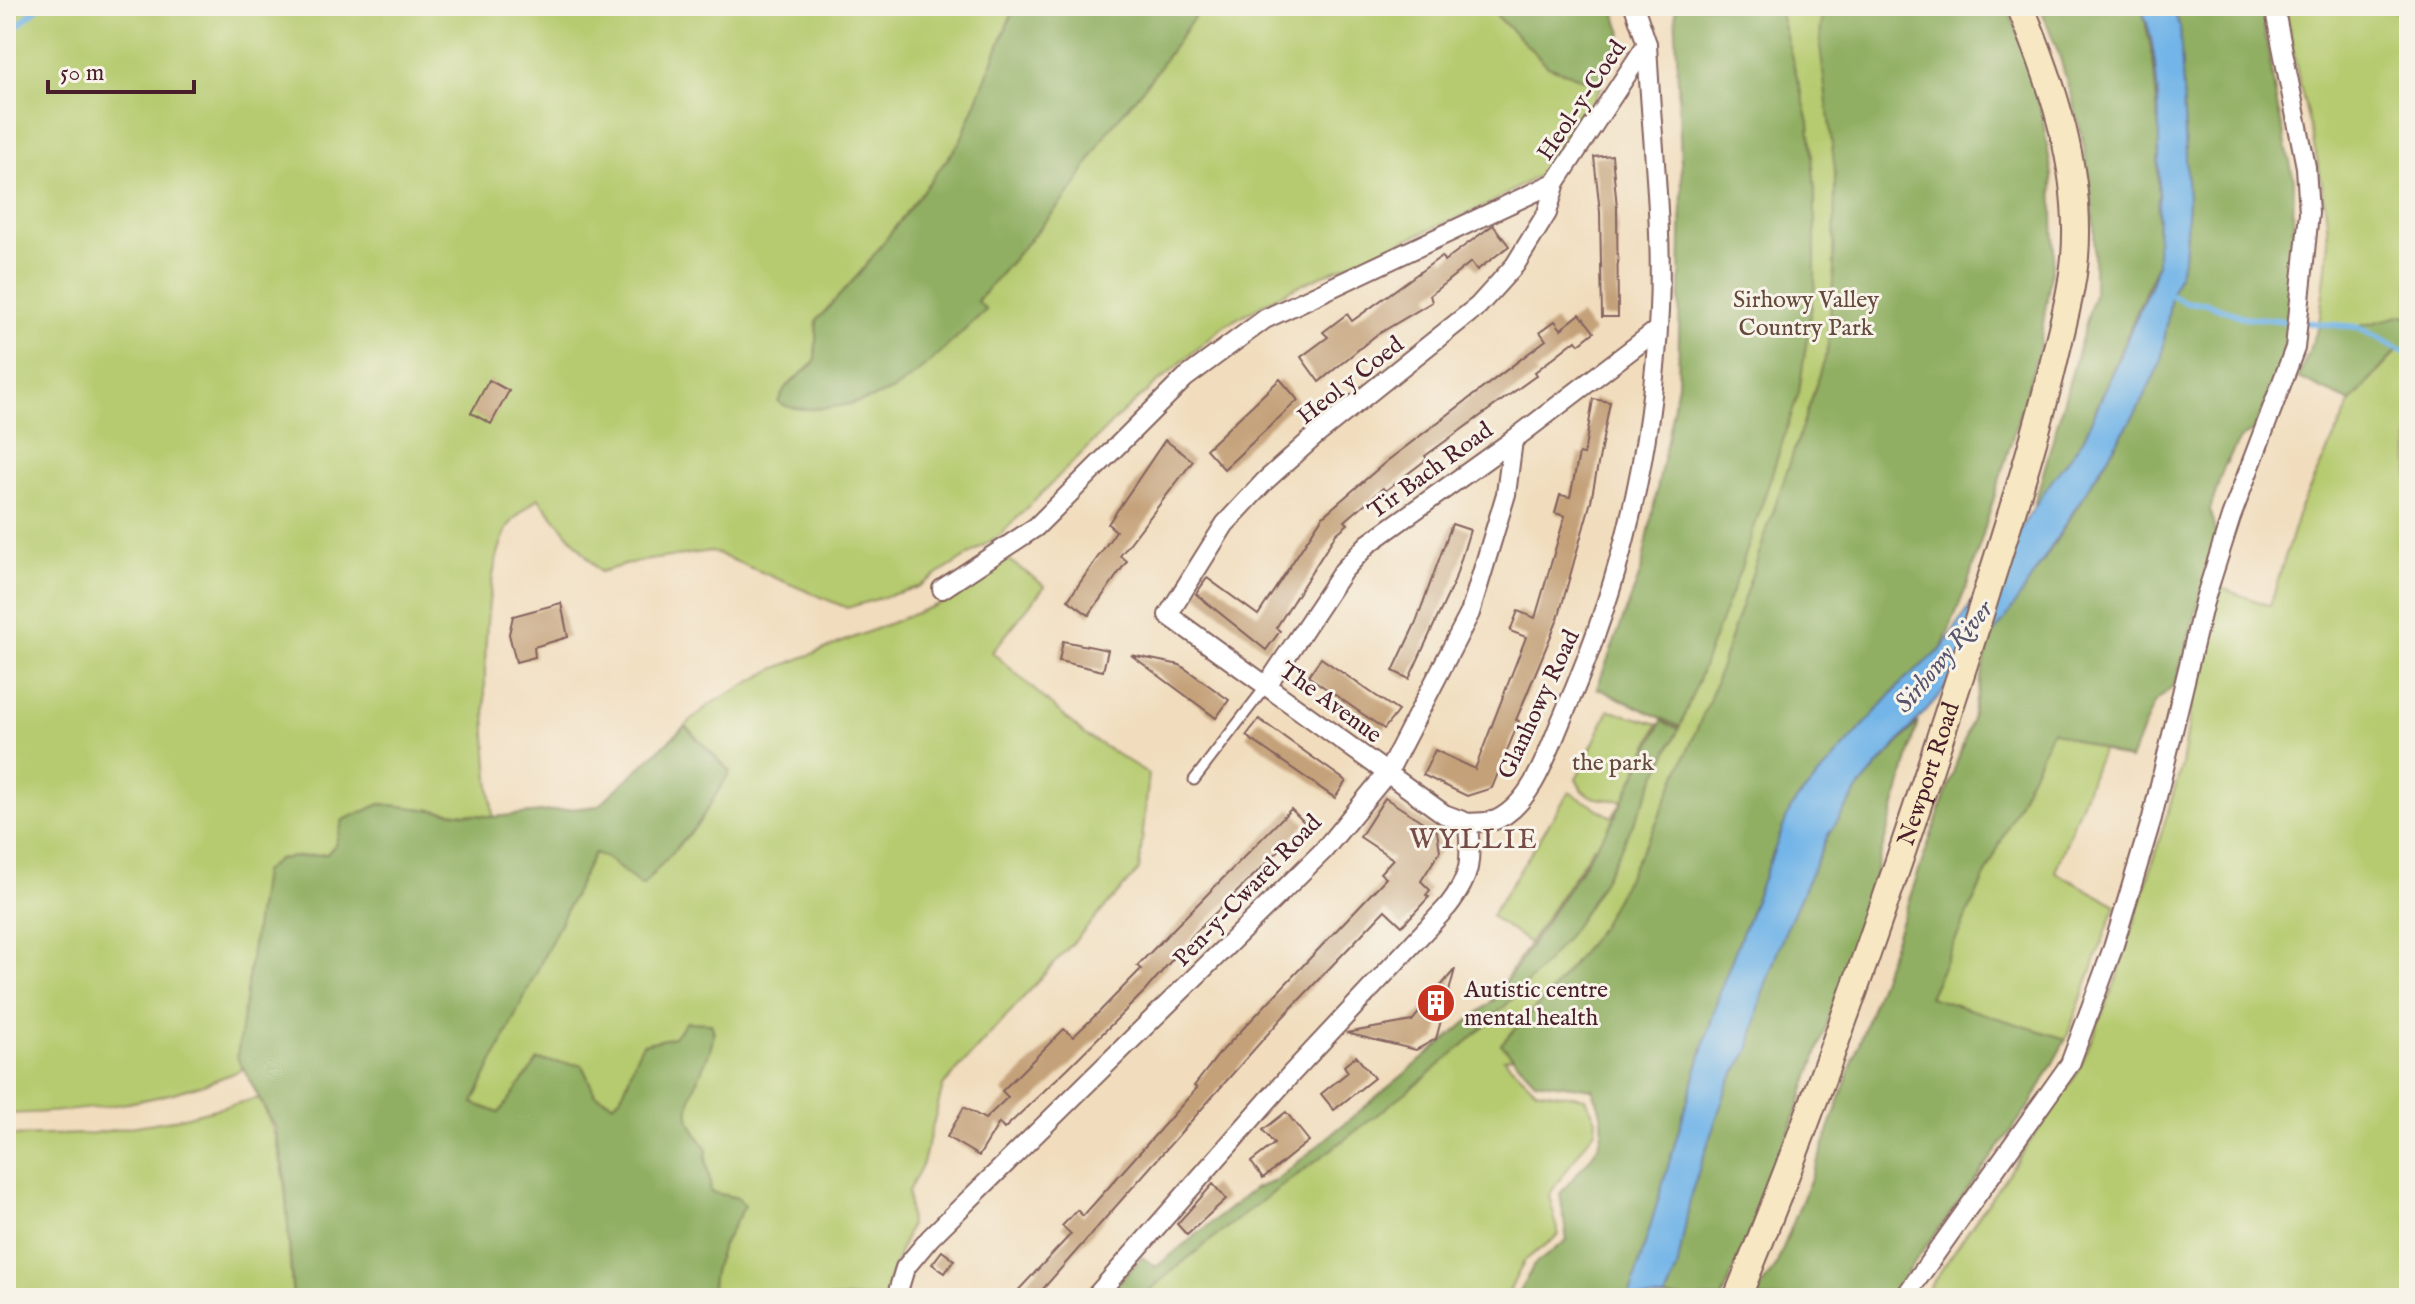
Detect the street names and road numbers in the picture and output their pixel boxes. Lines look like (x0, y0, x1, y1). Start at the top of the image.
street label: Heol-y-Coed (1531, 35, 1634, 167)
street label: Heol y Coed (1291, 330, 1411, 432)
street label: Tir Bach Road (1362, 415, 1500, 527)
street label: Glanhowy Road (1491, 625, 1588, 784)
street label: The Avenue (1273, 655, 1388, 751)
street label: Newport Road (1891, 698, 1968, 850)
street label: Pen-y-Cwarel Road (1167, 808, 1329, 974)

